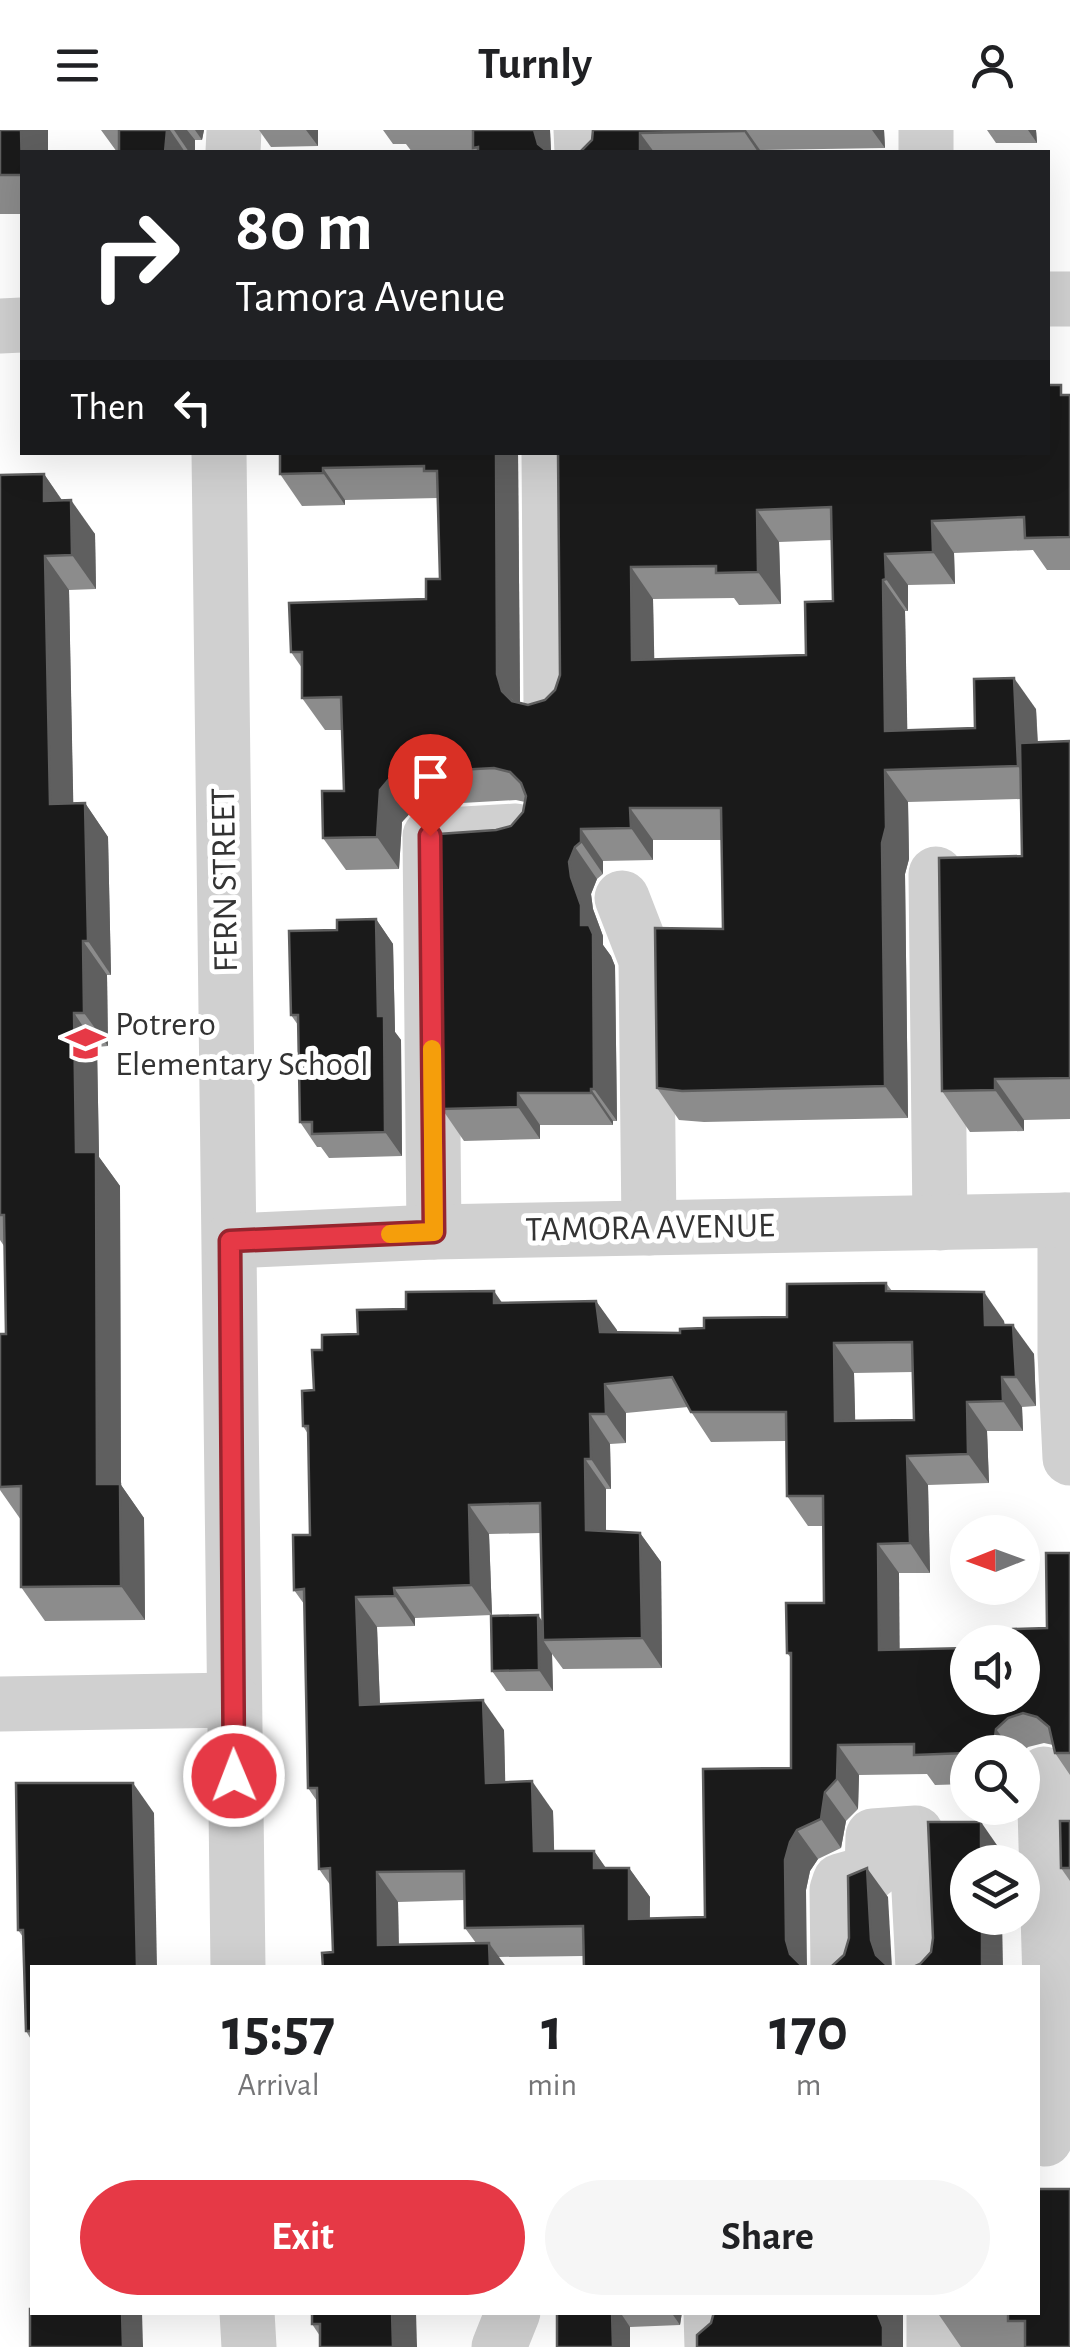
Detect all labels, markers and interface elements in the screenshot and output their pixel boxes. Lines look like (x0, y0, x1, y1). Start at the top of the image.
icon: menu (50, 38, 105, 93)
icon: person (965, 38, 1020, 93)
text: Turnly (478, 42, 592, 87)
icon: right (70, 190, 200, 320)
text: 80 m (235, 193, 373, 263)
text: Tamora Avenue (235, 275, 506, 320)
icon: left (165, 380, 220, 435)
text: Then (70, 389, 145, 427)
pin (388, 734, 473, 837)
icon: arrive (403, 749, 458, 804)
street label: FERN STREET (206, 787, 244, 973)
place label: Potrero Elementary School (115, 1007, 369, 1082)
school or university icon: Potrero Elementary School (64, 1023, 106, 1065)
street label: TAMORA AVENUE (525, 1208, 775, 1248)
north arrow (950, 1515, 1040, 1605)
map controls (950, 1515, 1040, 1935)
button: sound (950, 1625, 1040, 1715)
position arrow (182, 1724, 286, 1828)
button: search (950, 1735, 1040, 1825)
button: layers (950, 1845, 1040, 1935)
text: 15:57 (222, 2001, 335, 2061)
text: 1 (541, 2001, 563, 2061)
text: 170 (769, 2001, 848, 2061)
text: Arrival (237, 2069, 320, 2101)
text: min (527, 2069, 577, 2101)
text: m (796, 2069, 821, 2101)
button: Exit (80, 2180, 525, 2295)
button: Share (545, 2180, 990, 2295)

